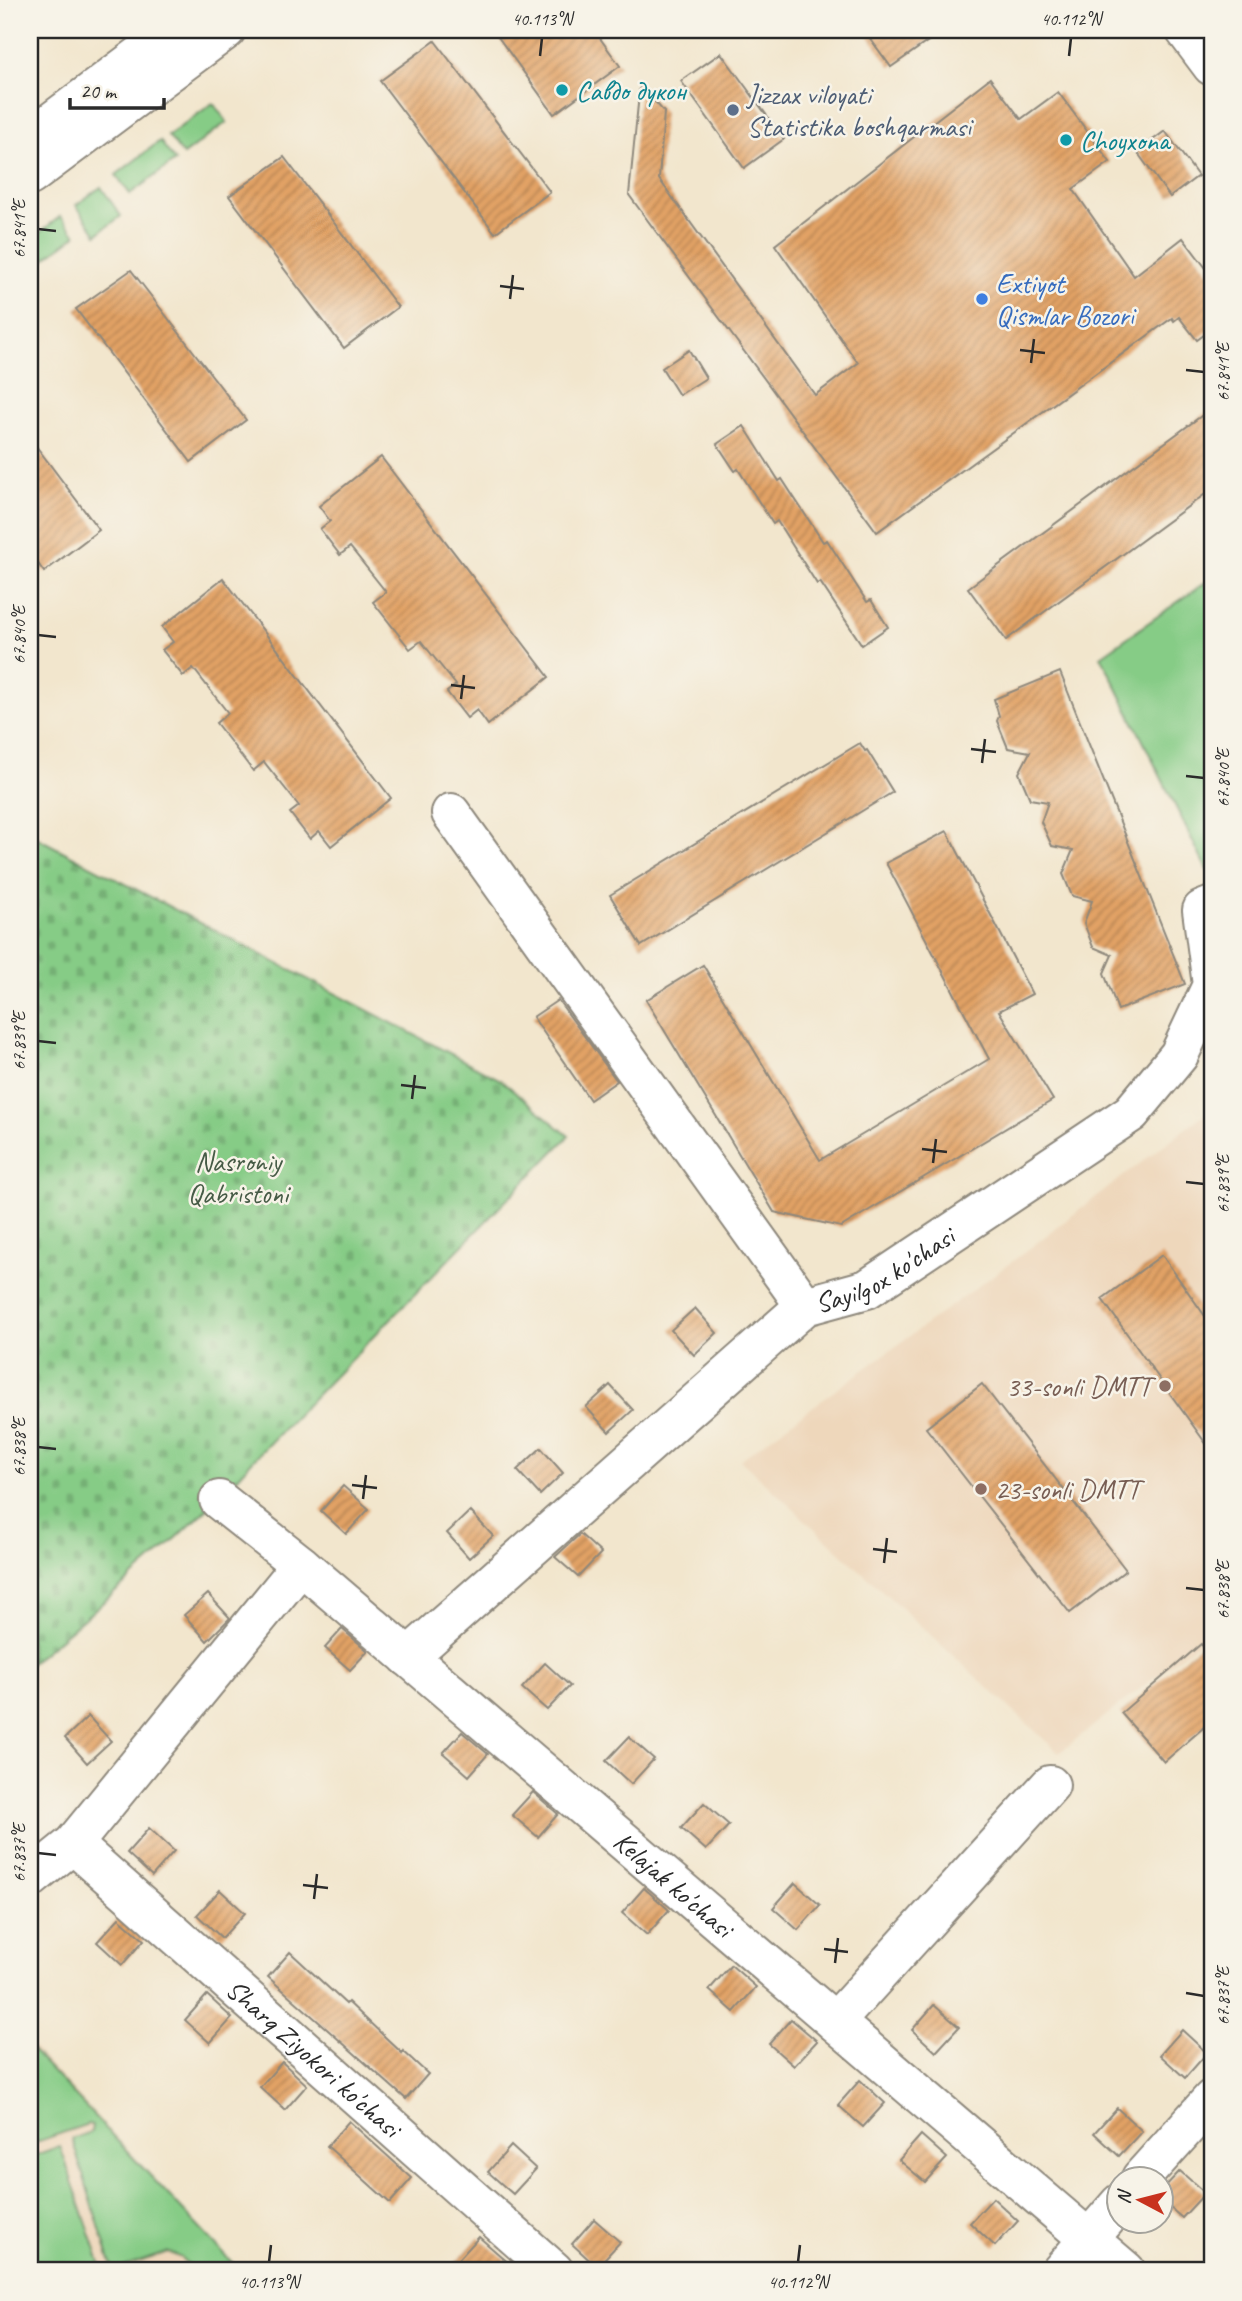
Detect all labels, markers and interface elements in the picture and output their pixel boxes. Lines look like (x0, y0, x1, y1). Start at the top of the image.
text: 40.113°N (512, 8, 575, 30)
text: 40.112°N (1041, 8, 1104, 30)
scale bar (70, 66, 164, 110)
place label: Cавдо дукон (576, 73, 687, 108)
place label: Jizzax viloyati Statistika boshqarmasi (745, 77, 975, 144)
text: 20 m (80, 78, 118, 104)
marker: Cавдо дукон (554, 82, 570, 98)
marker: Jizzax viloyati Statistika boshqarmasi (725, 102, 741, 118)
place label: Choyxona (1080, 123, 1172, 158)
marker: Choyxona (1058, 132, 1074, 148)
text: 67.841°E (8, 197, 30, 258)
place label: Extiyot Qismlar Bozori (996, 266, 1138, 333)
marker: Extiyot Qismlar Bozori (974, 291, 990, 307)
text: 67.841°E (1212, 340, 1234, 401)
text: 67.840°E (8, 603, 30, 664)
text: 67.840°E (1212, 746, 1234, 807)
text: 67.839°E (8, 1009, 30, 1070)
park label: Nasroniy Qabristoni (188, 1144, 292, 1211)
text: 67.839°E (1212, 1152, 1234, 1213)
street label: Sayilgox ko'chasi (811, 1216, 964, 1320)
place label: 33-sonli DMTT (1006, 1369, 1157, 1404)
marker: 33-sonli DMTT (1157, 1378, 1173, 1394)
text: 67.838°E (8, 1415, 30, 1476)
place label: 23-sonli DMTT (995, 1472, 1146, 1507)
marker: 23-sonli DMTT (973, 1481, 989, 1497)
text: 67.838°E (1212, 1558, 1234, 1619)
text: 67.837°E (8, 1821, 30, 1882)
street label: Kelajak ko'chasi (607, 1823, 743, 1947)
text: 67.837°E (1212, 1964, 1234, 2025)
street label: Sharq Ziyokori ko'chasi (219, 1971, 411, 2147)
north arrow (1106, 2164, 1176, 2234)
text: N (1111, 2188, 1137, 2205)
text: 40.113°N (239, 2271, 302, 2293)
text: 40.112°N (768, 2271, 831, 2293)

